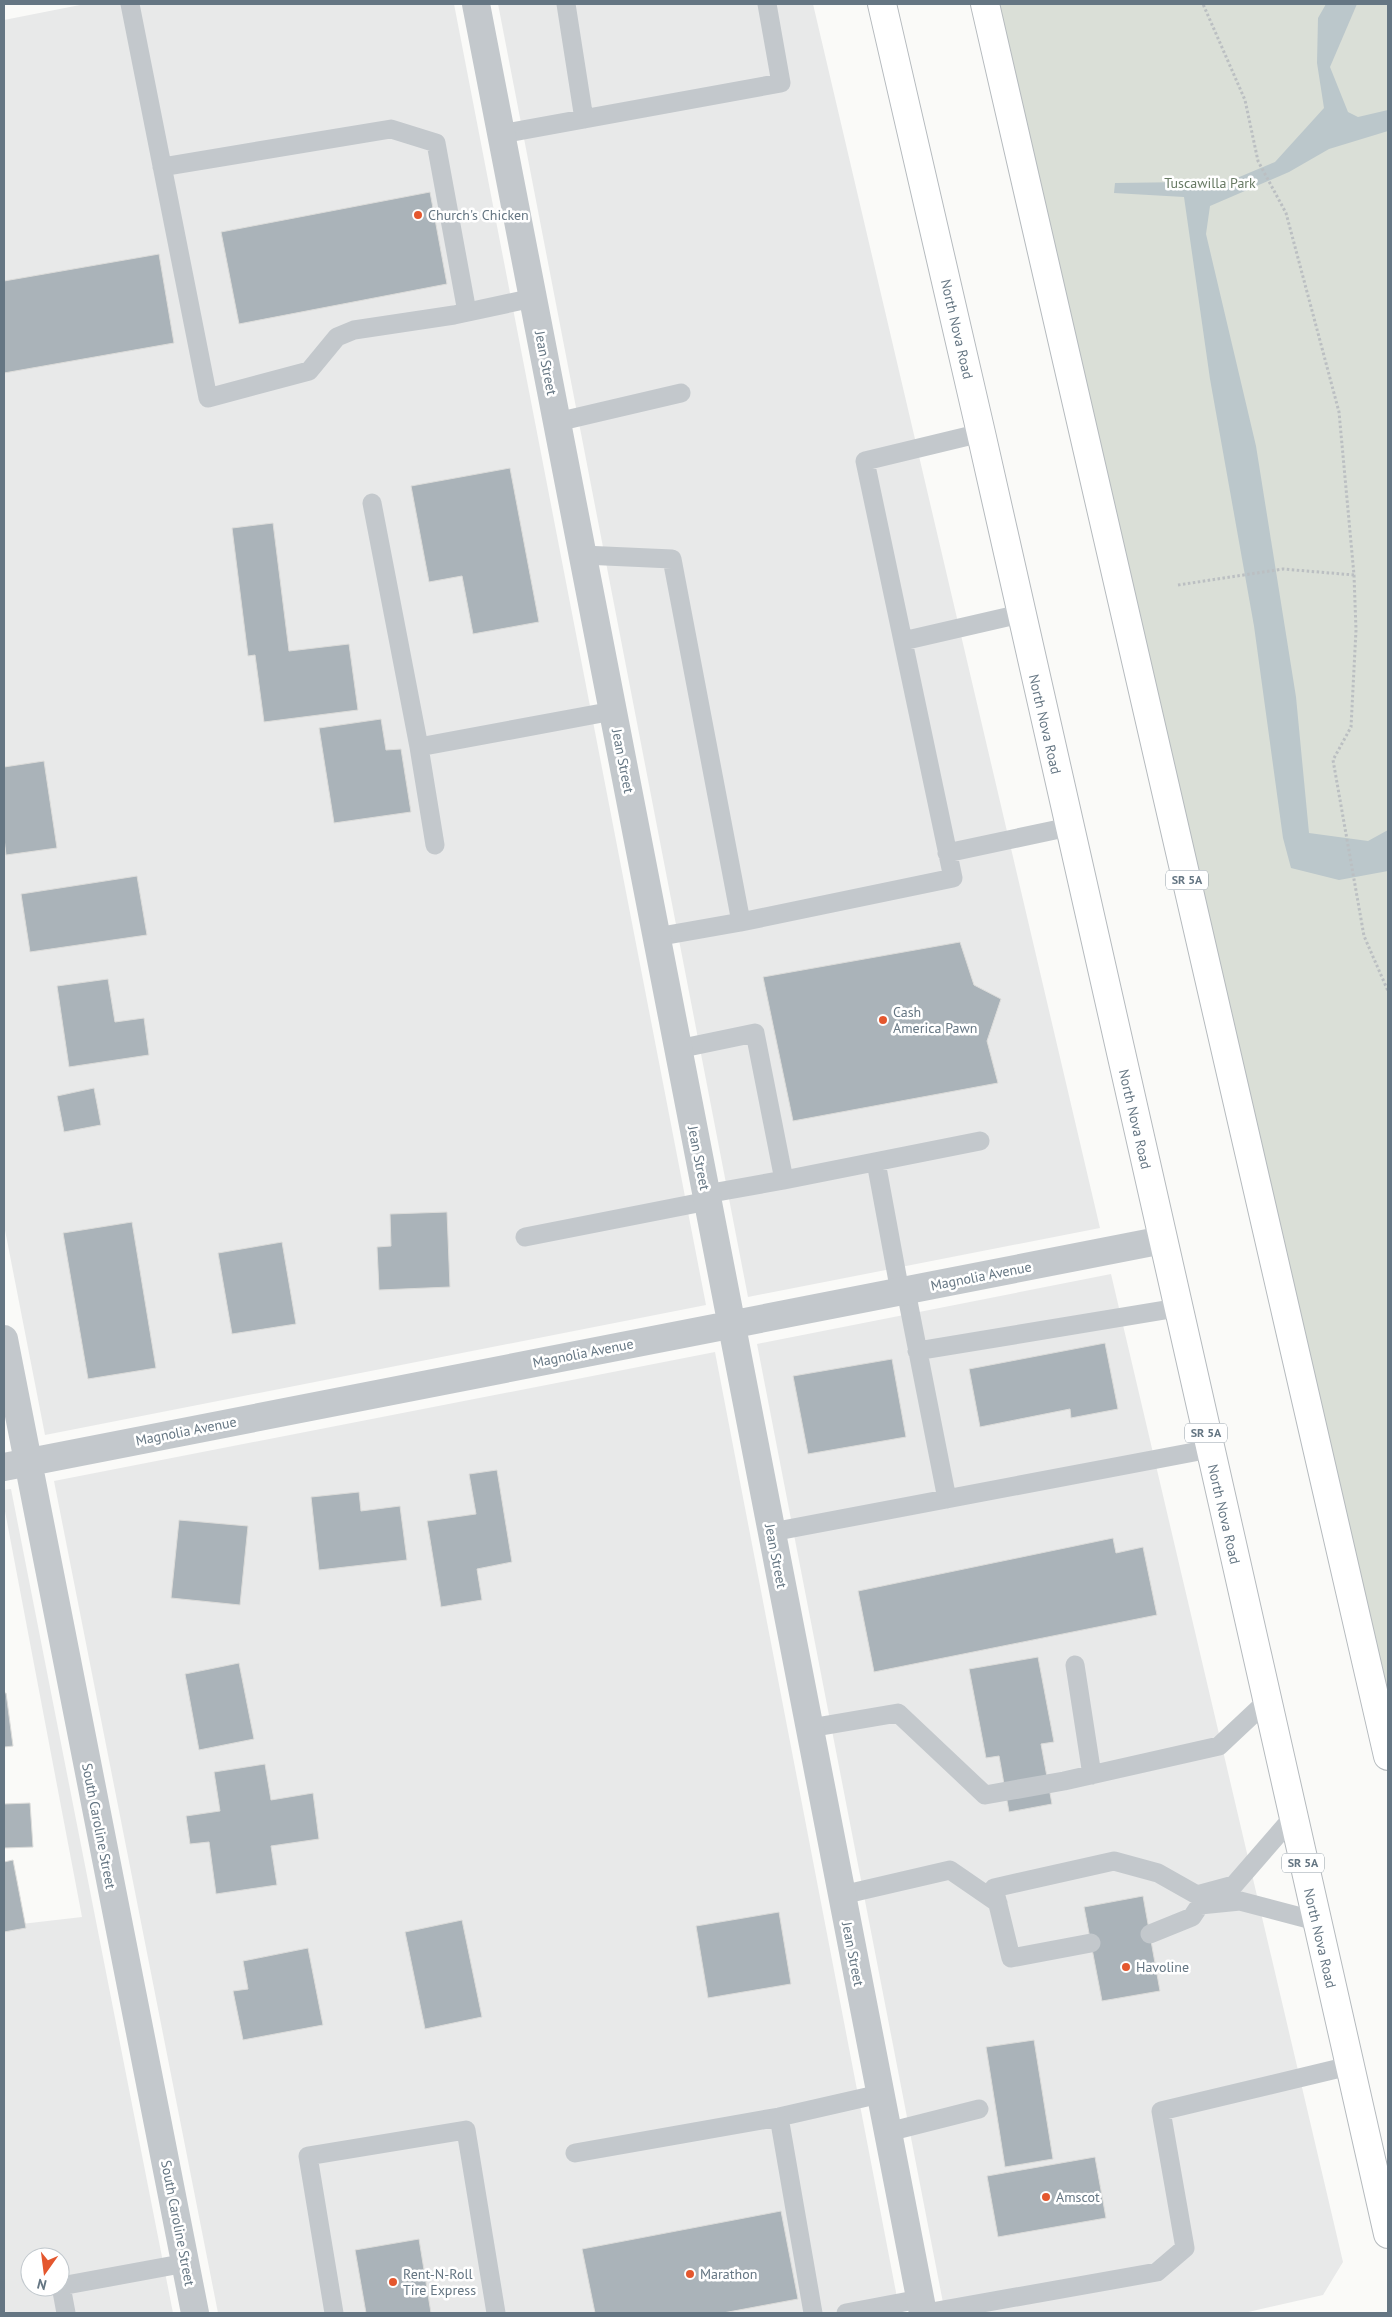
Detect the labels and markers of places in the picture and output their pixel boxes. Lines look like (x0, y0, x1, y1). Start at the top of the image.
place label: Church's Chicken (428, 206, 529, 224)
marker: Church's Chicken (412, 209, 424, 221)
place label: Cash America Pawn (893, 1003, 977, 1037)
marker: Cash America Pawn (877, 1014, 889, 1026)
place label: Havoline (1136, 1958, 1189, 1976)
marker: Havoline (1120, 1961, 1132, 1973)
place label: Amscot (1056, 2188, 1100, 2206)
marker: Amscot (1040, 2191, 1052, 2203)
place label: Rent-N-Roll Tire Express (403, 2265, 476, 2299)
place label: Marathon (700, 2265, 757, 2283)
marker: Marathon (684, 2268, 696, 2280)
marker: Rent-N-Roll Tire Express (387, 2276, 399, 2288)

